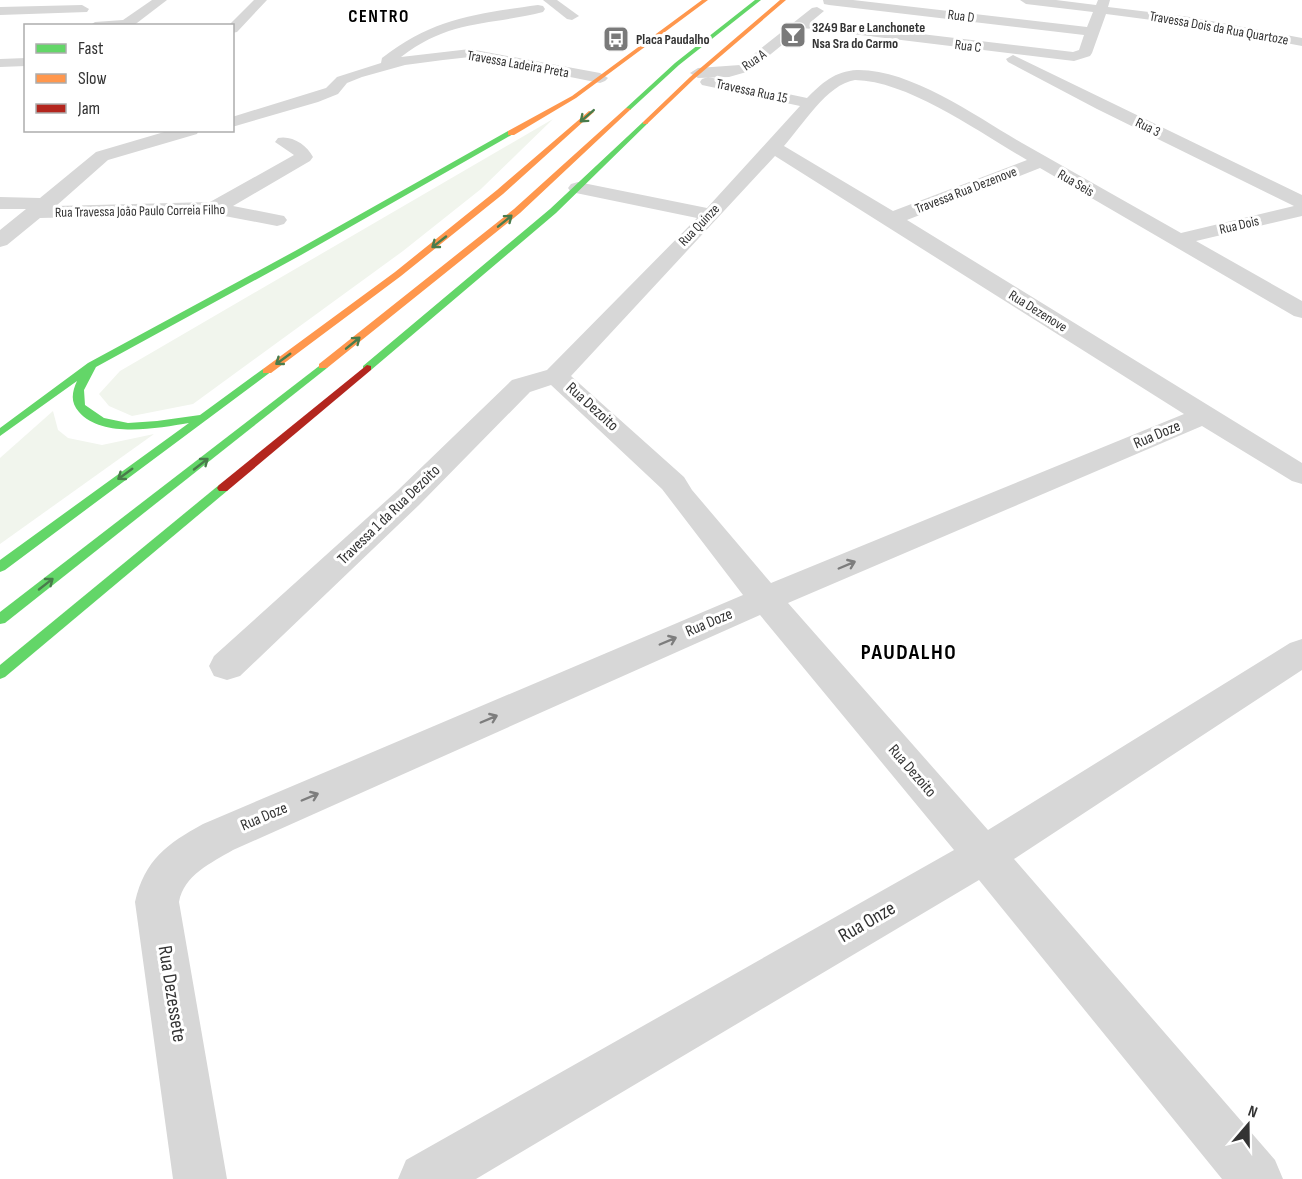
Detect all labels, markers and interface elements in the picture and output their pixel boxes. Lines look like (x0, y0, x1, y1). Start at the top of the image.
district label: CENTRO (348, 6, 410, 27)
street label: Rua D (947, 6, 975, 26)
street label: Travessa Dois da Rua Quartoze (1148, 7, 1290, 49)
place label: 3249 Bar e Lanchonete Nsa Sra do Carmo (812, 19, 925, 52)
bar icon: 3249 Bar e Lanchonete Nsa Sra do Carmo (778, 20, 808, 50)
legend (24, 24, 234, 132)
bus stop icon: Placa Paudalho (601, 24, 631, 54)
place label: Placa Paudalho (636, 31, 710, 48)
street label: Rua C (954, 36, 983, 56)
text: Fast (78, 38, 104, 59)
street label: Rua A (739, 45, 770, 74)
street label: Travessa Ladeira Preta (466, 47, 570, 81)
text: Slow (78, 68, 107, 89)
street label: Travessa Rua 15 (715, 75, 790, 107)
text: Jam (77, 98, 100, 119)
one-way arrow (579, 109, 595, 122)
street label: Rua 3 (1133, 114, 1163, 140)
street label: Travessa Rua Dezenove (913, 163, 1019, 217)
street label: Rua Seis (1055, 166, 1097, 200)
street label: Rua Quinze (675, 200, 723, 250)
street label: Rua Travessa João Paulo Correia Filho (55, 201, 226, 221)
street label: Rua Dois (1217, 212, 1261, 238)
one-way arrow (497, 214, 513, 227)
one-way arrow (431, 235, 447, 248)
street label: Rua Dezenove (1006, 286, 1070, 336)
one-way arrow (345, 336, 361, 349)
one-way arrow (275, 353, 292, 365)
street label: Rua Dezoito (562, 379, 622, 435)
street label: Rua Doze (1131, 417, 1183, 453)
one-way arrow (192, 458, 208, 471)
street label: Travessa 1 da Rua Dezoito (334, 461, 444, 569)
one-way arrow (118, 468, 134, 480)
one-way arrow (837, 559, 856, 570)
one-way arrow (38, 577, 54, 590)
street label: Rua Doze (683, 605, 735, 641)
one-way arrow (658, 635, 676, 646)
district label: PAUDALHO (861, 639, 957, 666)
one-way arrow (479, 713, 498, 724)
street label: Rua Dezoito (884, 741, 940, 801)
one-way arrow (300, 791, 319, 802)
street label: Rua Doze (238, 799, 290, 835)
street label: Rua Onze (834, 896, 900, 948)
street label: Rua Dezessete (153, 944, 191, 1044)
north arrow (1218, 1095, 1278, 1155)
text: N (1245, 1102, 1260, 1123)

